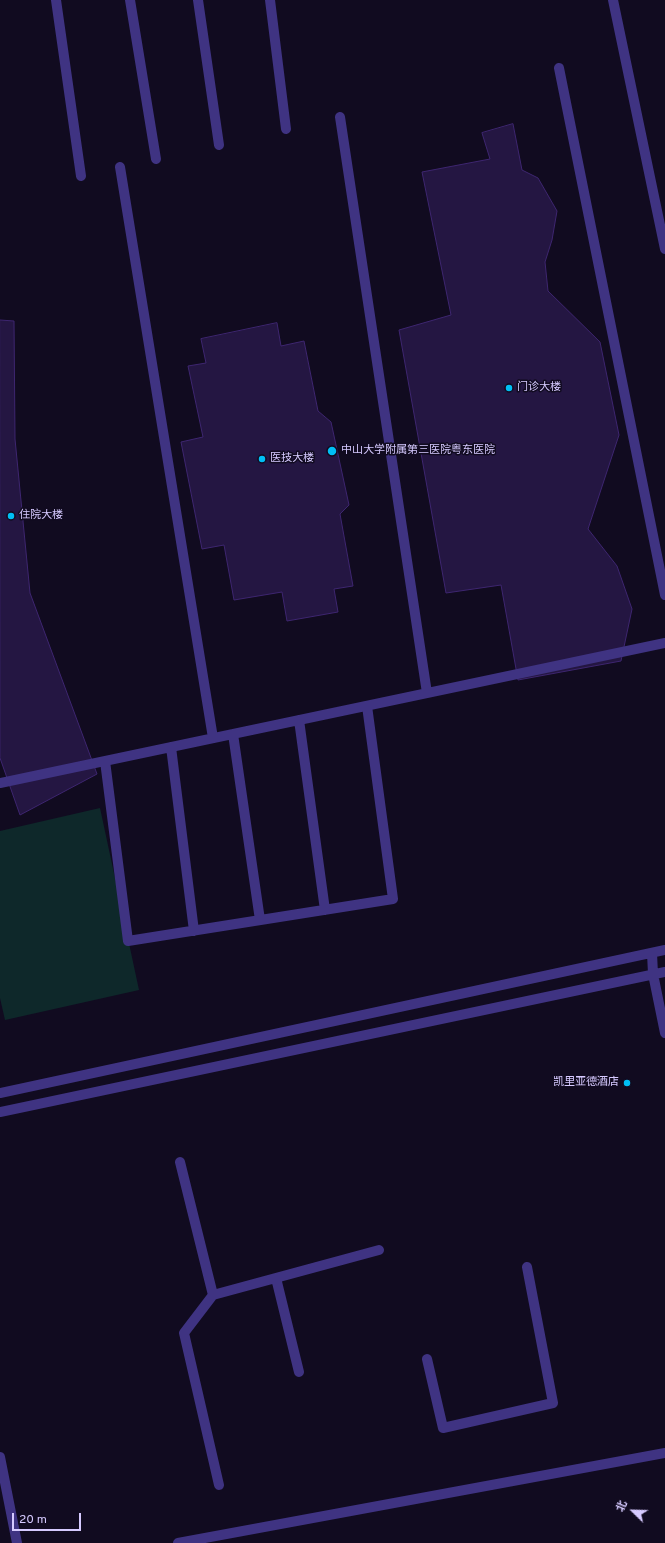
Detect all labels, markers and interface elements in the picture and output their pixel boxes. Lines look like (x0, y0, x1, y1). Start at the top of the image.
place label: 门诊大楼 (517, 381, 561, 395)
marker: 门诊大楼 (504, 383, 514, 393)
place label: 中山大学附属第三医院粤东医院 (341, 444, 495, 458)
marker: 中山大学附属第三医院粤东医院 (326, 445, 338, 457)
place label: 医技大楼 (270, 452, 314, 466)
marker: 医技大楼 (257, 454, 267, 464)
place label: 住院大楼 (19, 509, 63, 523)
marker: 住院大楼 (6, 511, 16, 521)
place label: 凯里亚德酒店 (553, 1076, 619, 1090)
marker: 凯里亚德酒店 (622, 1078, 632, 1088)
north arrow (613, 1491, 653, 1531)
text: 北 (613, 1499, 631, 1514)
scale bar (14, 1505, 83, 1531)
text: 20 m (19, 1512, 47, 1528)

